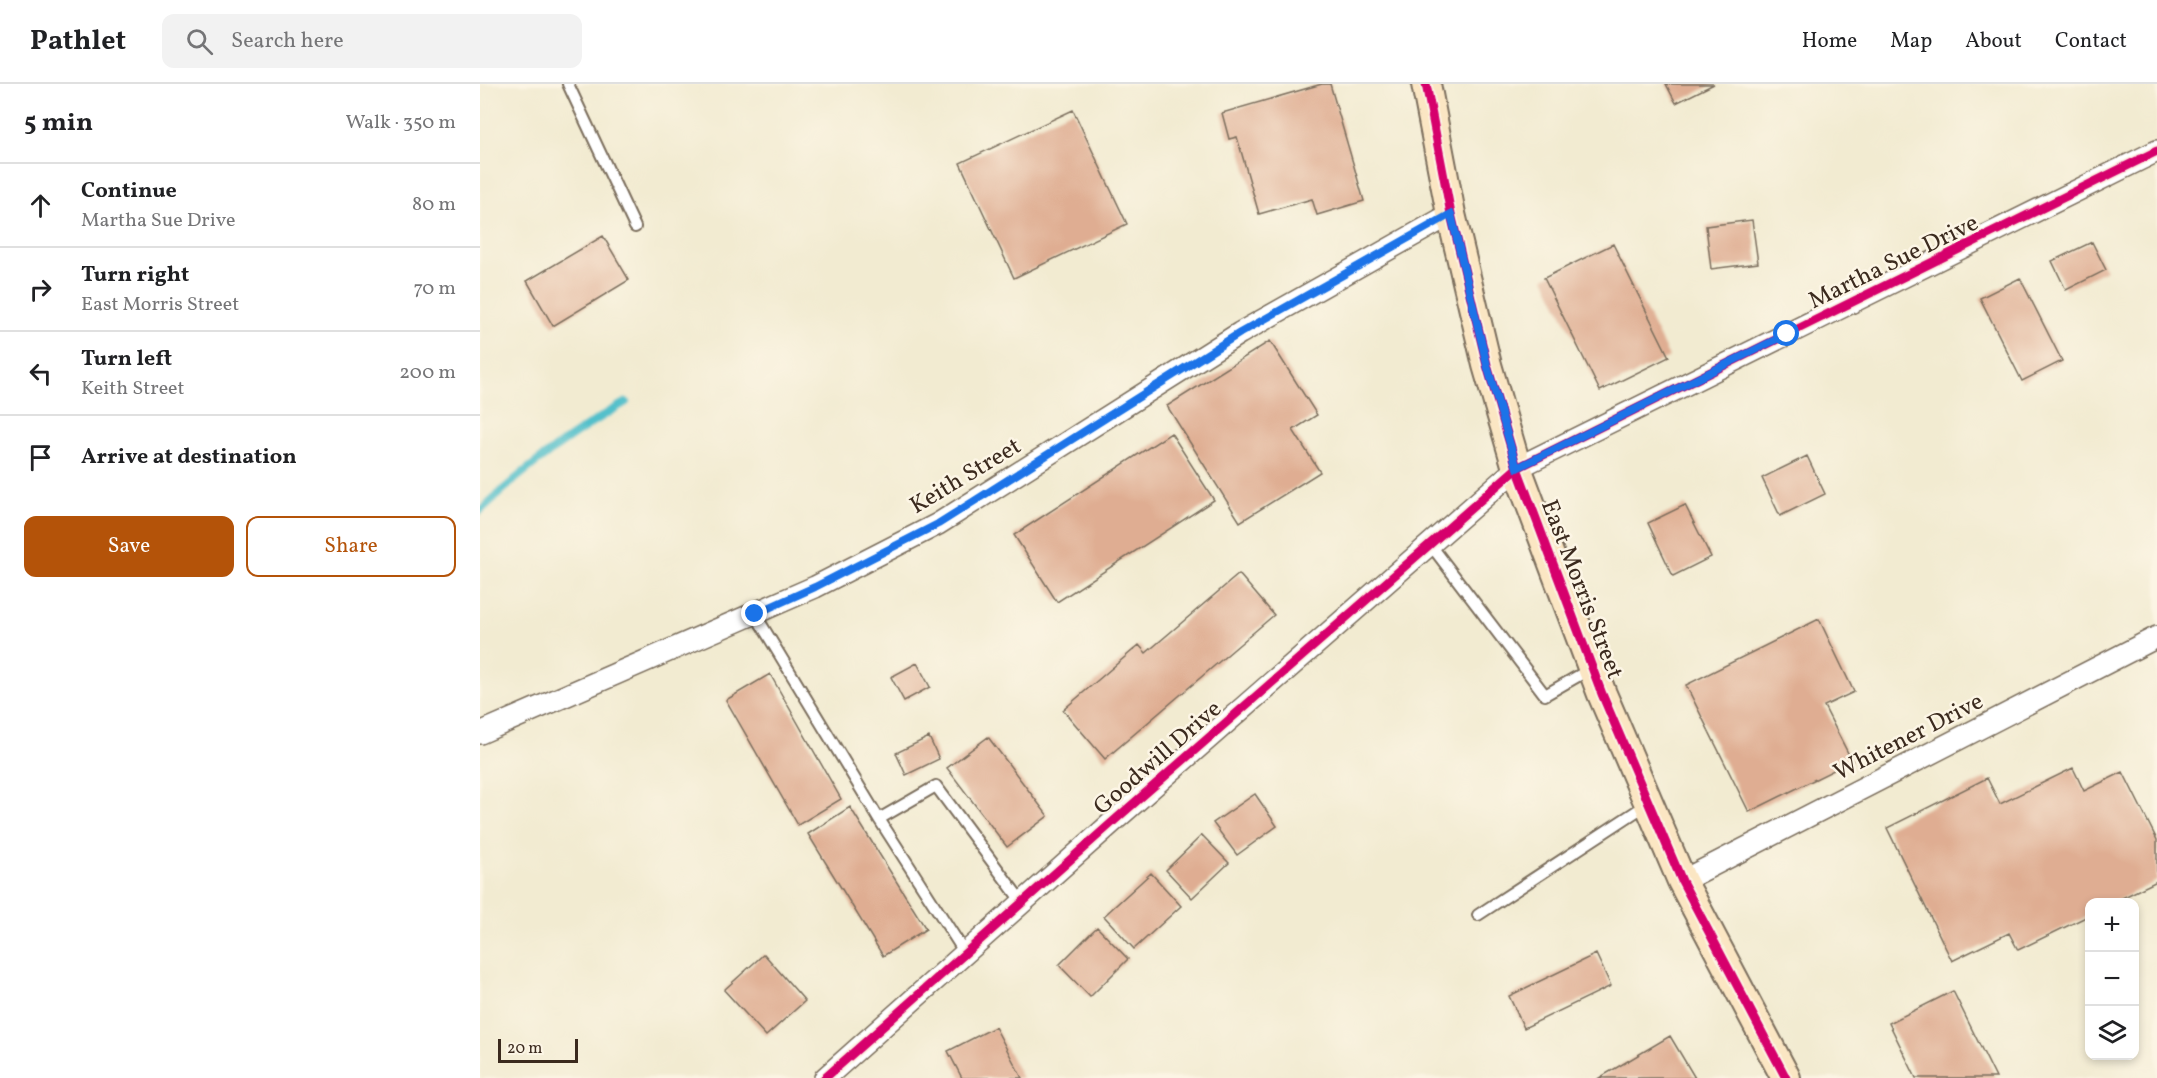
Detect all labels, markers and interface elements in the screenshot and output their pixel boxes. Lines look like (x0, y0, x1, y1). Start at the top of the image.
search box (162, 14, 582, 68)
text: Pathlet (30, 22, 126, 61)
icon: search (183, 25, 216, 58)
text: Search here (231, 26, 344, 57)
text: Home (1802, 27, 1857, 56)
text: Map (1890, 27, 1932, 56)
text: About (1965, 27, 2022, 56)
text: Contact (2055, 27, 2127, 56)
text: 5 min (24, 105, 93, 141)
text: Walk · 350 m (345, 109, 456, 137)
text: Continue (81, 176, 177, 207)
icon: ahead (24, 189, 57, 222)
text: 80 m (412, 191, 456, 219)
text: Martha Sue Drive (81, 207, 236, 235)
street label: Martha Sue Drive (1803, 207, 1985, 319)
text: Turn right (81, 260, 189, 291)
icon: right (24, 273, 57, 306)
text: 70 m (413, 275, 456, 303)
text: East Morris Street (81, 291, 239, 319)
route start (1773, 320, 1799, 346)
text: Turn left (81, 344, 172, 375)
icon: left (24, 357, 57, 390)
text: 200 m (399, 359, 456, 387)
text: Keith Street (81, 375, 185, 403)
street label: Keith Street (904, 430, 1028, 523)
icon: arrive (24, 441, 57, 474)
text: Arrive at destination (81, 442, 297, 473)
street label: East Morris Street (1531, 495, 1631, 684)
button: Save (24, 516, 234, 577)
button: Share (246, 516, 456, 577)
route end (741, 600, 767, 626)
street label: Whitener Drive (1828, 685, 1990, 790)
street label: Goodwill Drive (1087, 693, 1230, 824)
map controls (2085, 898, 2139, 1060)
button: + (2085, 898, 2139, 952)
button: − (2085, 952, 2139, 1006)
button: layers (2085, 1006, 2139, 1060)
scale bar (498, 1036, 578, 1064)
text: 20 m (507, 1038, 542, 1060)

